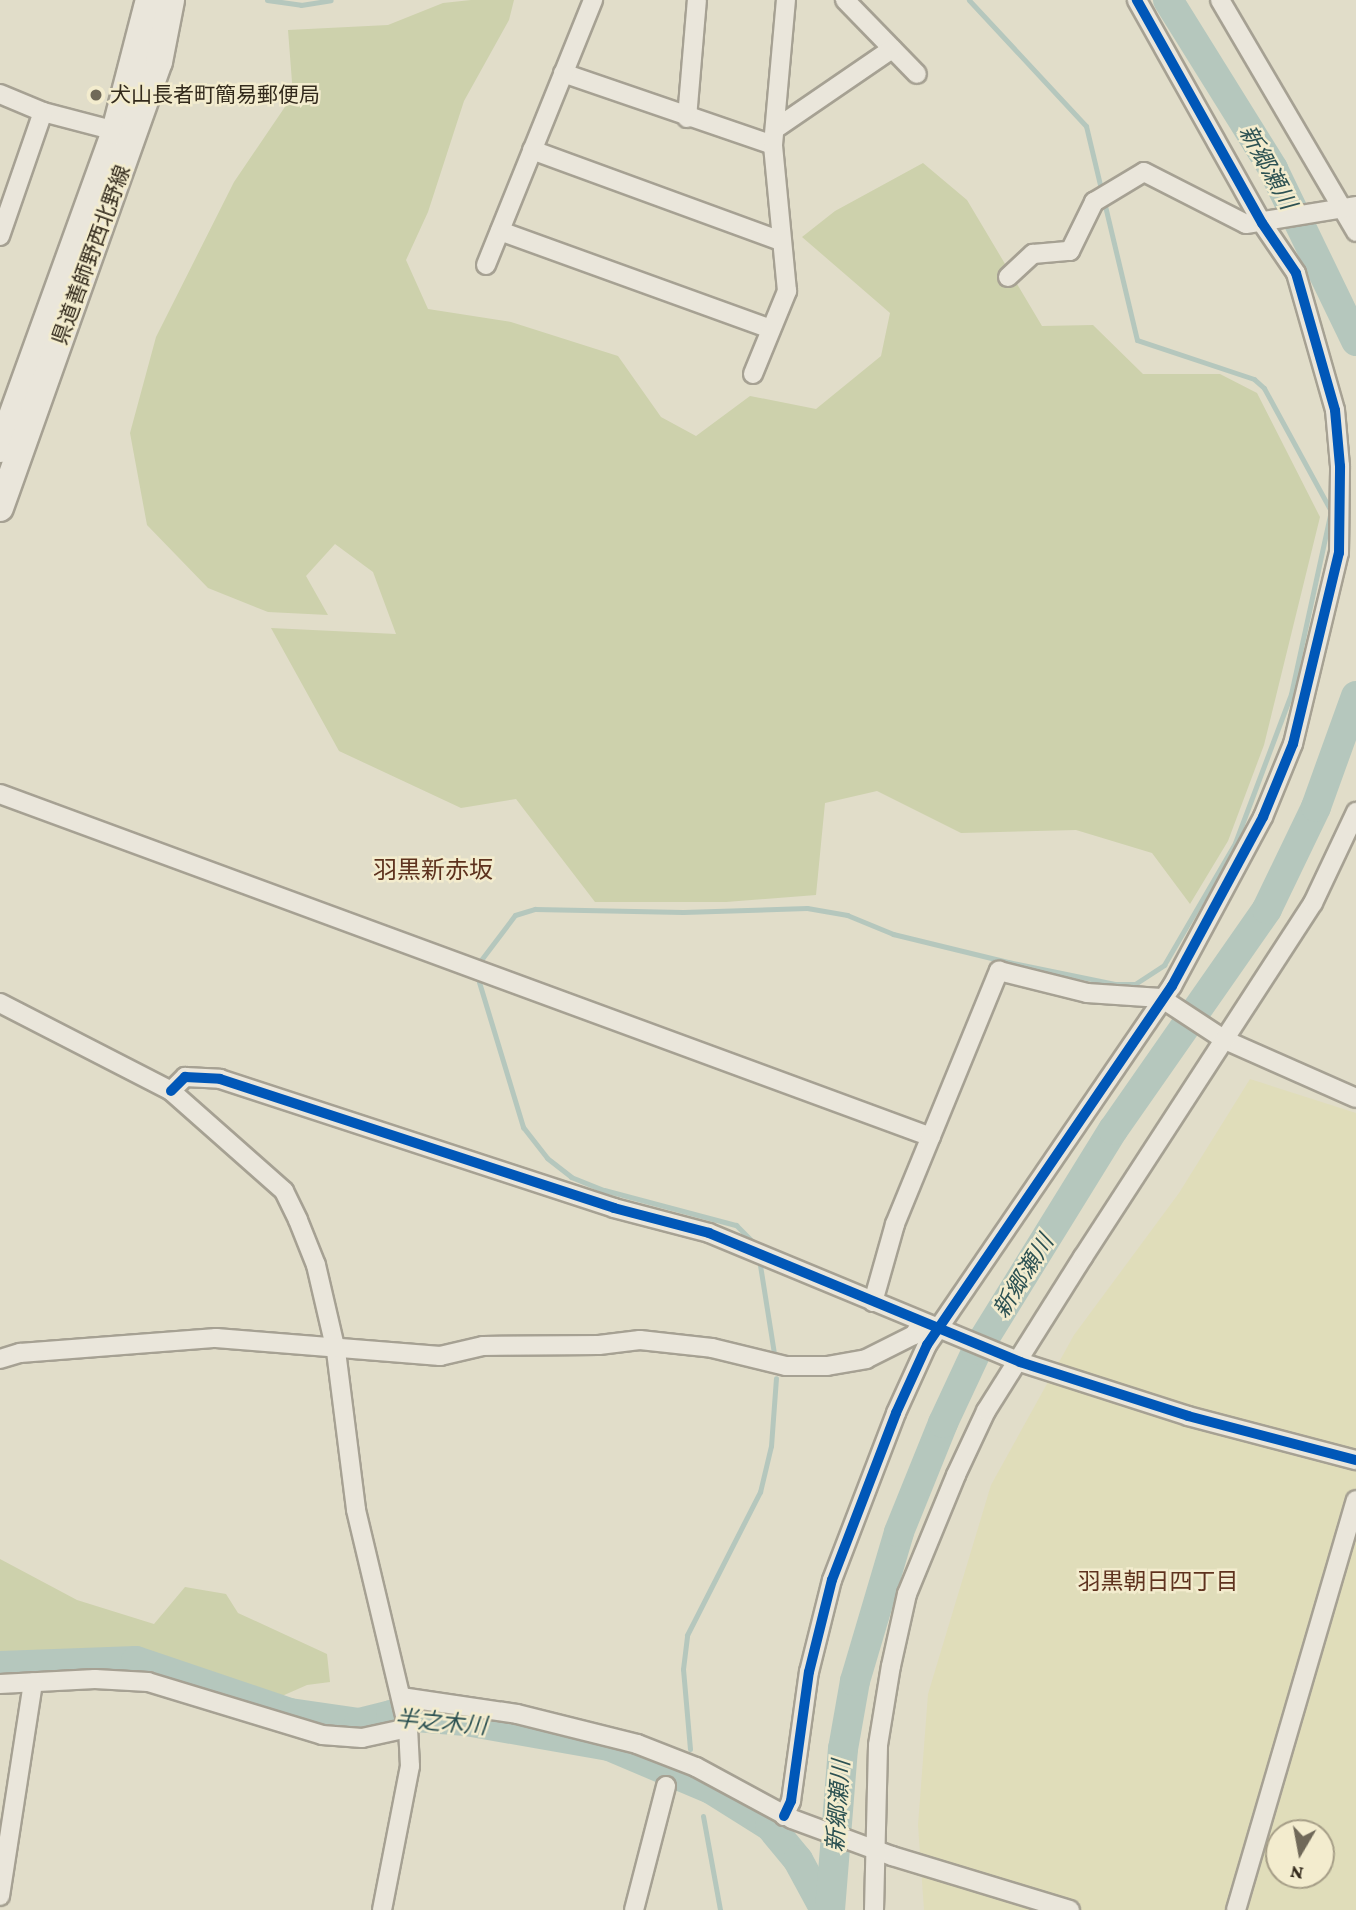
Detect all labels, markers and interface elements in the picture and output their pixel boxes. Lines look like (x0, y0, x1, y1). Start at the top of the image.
place label: 犬山長者町簡易郵便局 (110, 82, 320, 108)
marker: 犬山長者町簡易郵便局 (88, 87, 104, 103)
water label: 新郷瀬川 (1234, 120, 1302, 214)
street label: 県道善師野西北野線 (47, 162, 135, 348)
district label: 羽黒新赤坂 (373, 856, 493, 884)
water label: 新郷瀬川 (987, 1230, 1059, 1322)
district label: 羽黒朝日四丁目 (1078, 1567, 1238, 1595)
water label: 半之木川 (394, 1704, 488, 1740)
water label: 新郷瀬川 (821, 1759, 855, 1853)
north arrow (1265, 1819, 1335, 1889)
text: N (1288, 1862, 1305, 1885)

